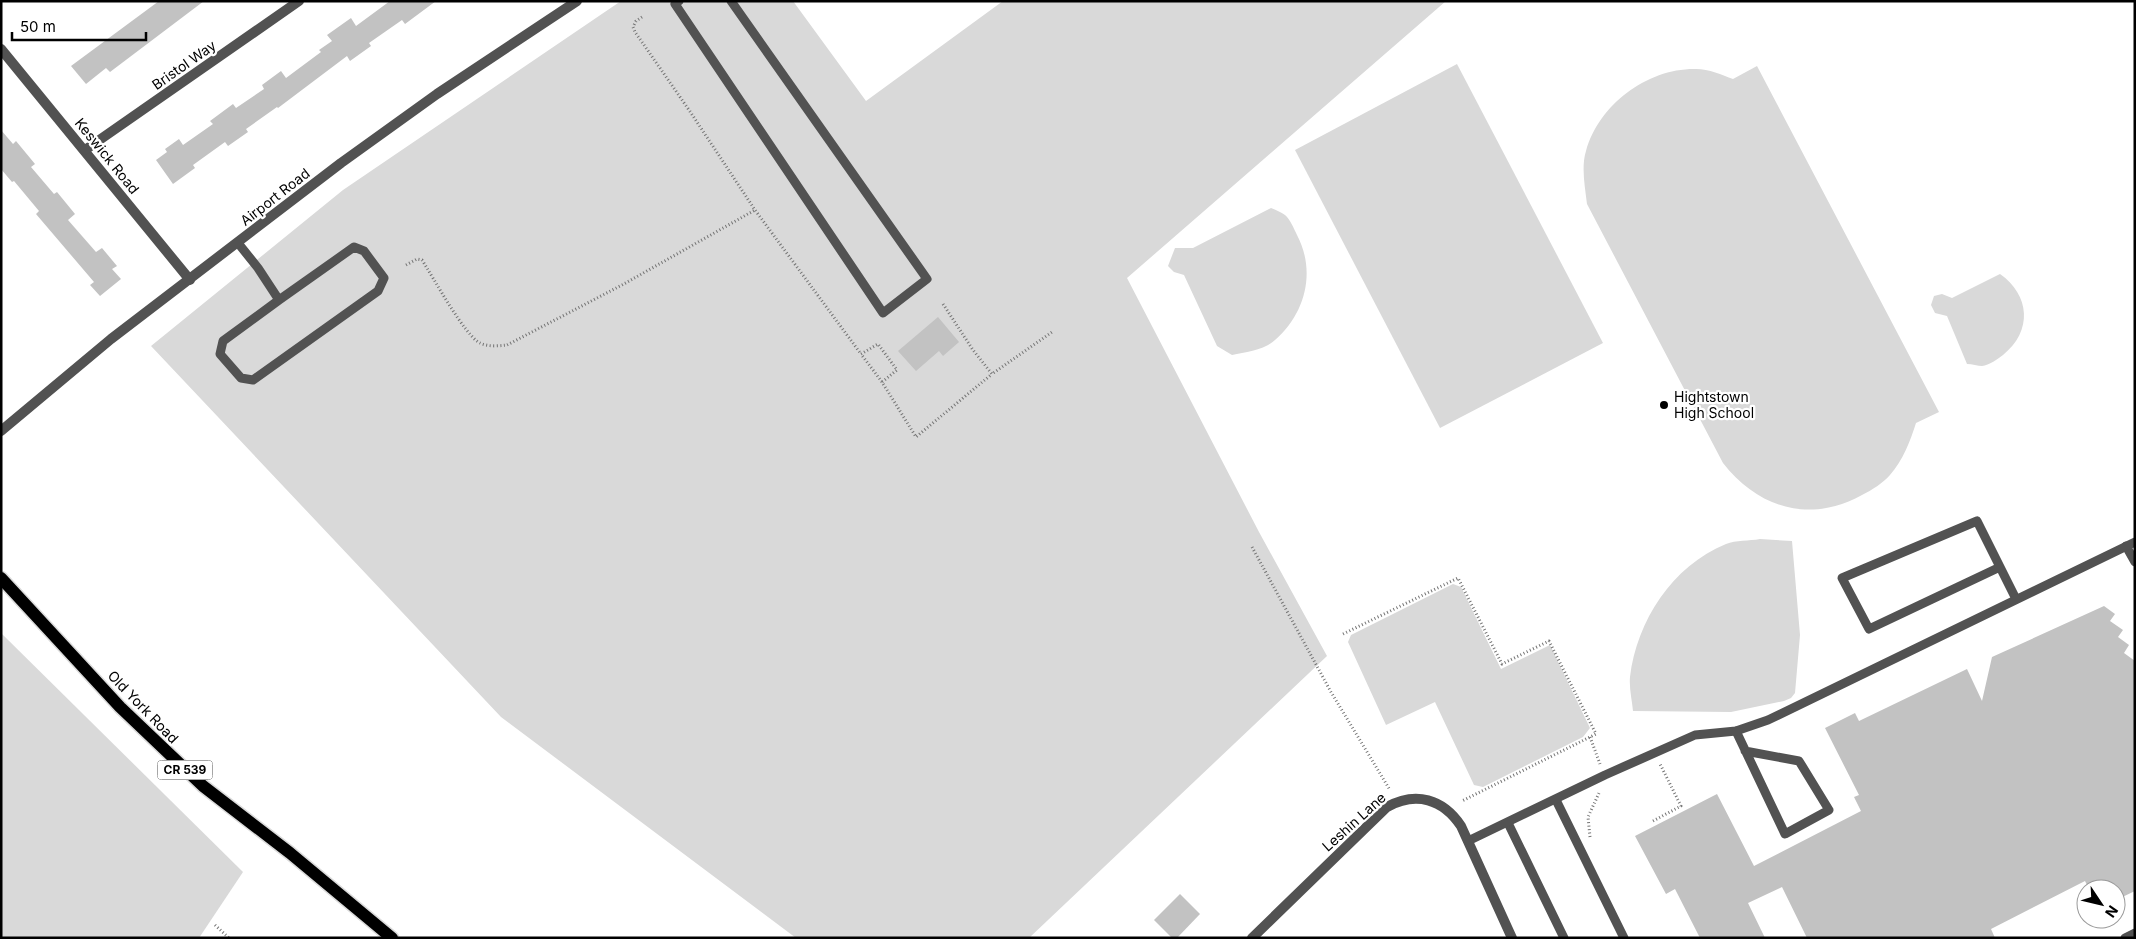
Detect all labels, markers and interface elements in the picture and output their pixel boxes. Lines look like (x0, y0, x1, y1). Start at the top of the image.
scale bar (12, 10, 146, 42)
text: 50 m (20, 17, 56, 36)
street label: Bristol Way (148, 36, 219, 93)
street label: Keswick Road (72, 114, 143, 197)
street label: Airport Road (237, 164, 313, 229)
place label: Hightstown High School (1674, 388, 1754, 421)
marker: Hightstown High School (1658, 399, 1670, 411)
street label: Old York Road (104, 667, 182, 746)
road number: CR 539 (158, 760, 212, 780)
street label: Leshin Lane (1318, 789, 1389, 855)
north arrow (2076, 879, 2126, 929)
text: N (2102, 902, 2122, 921)

